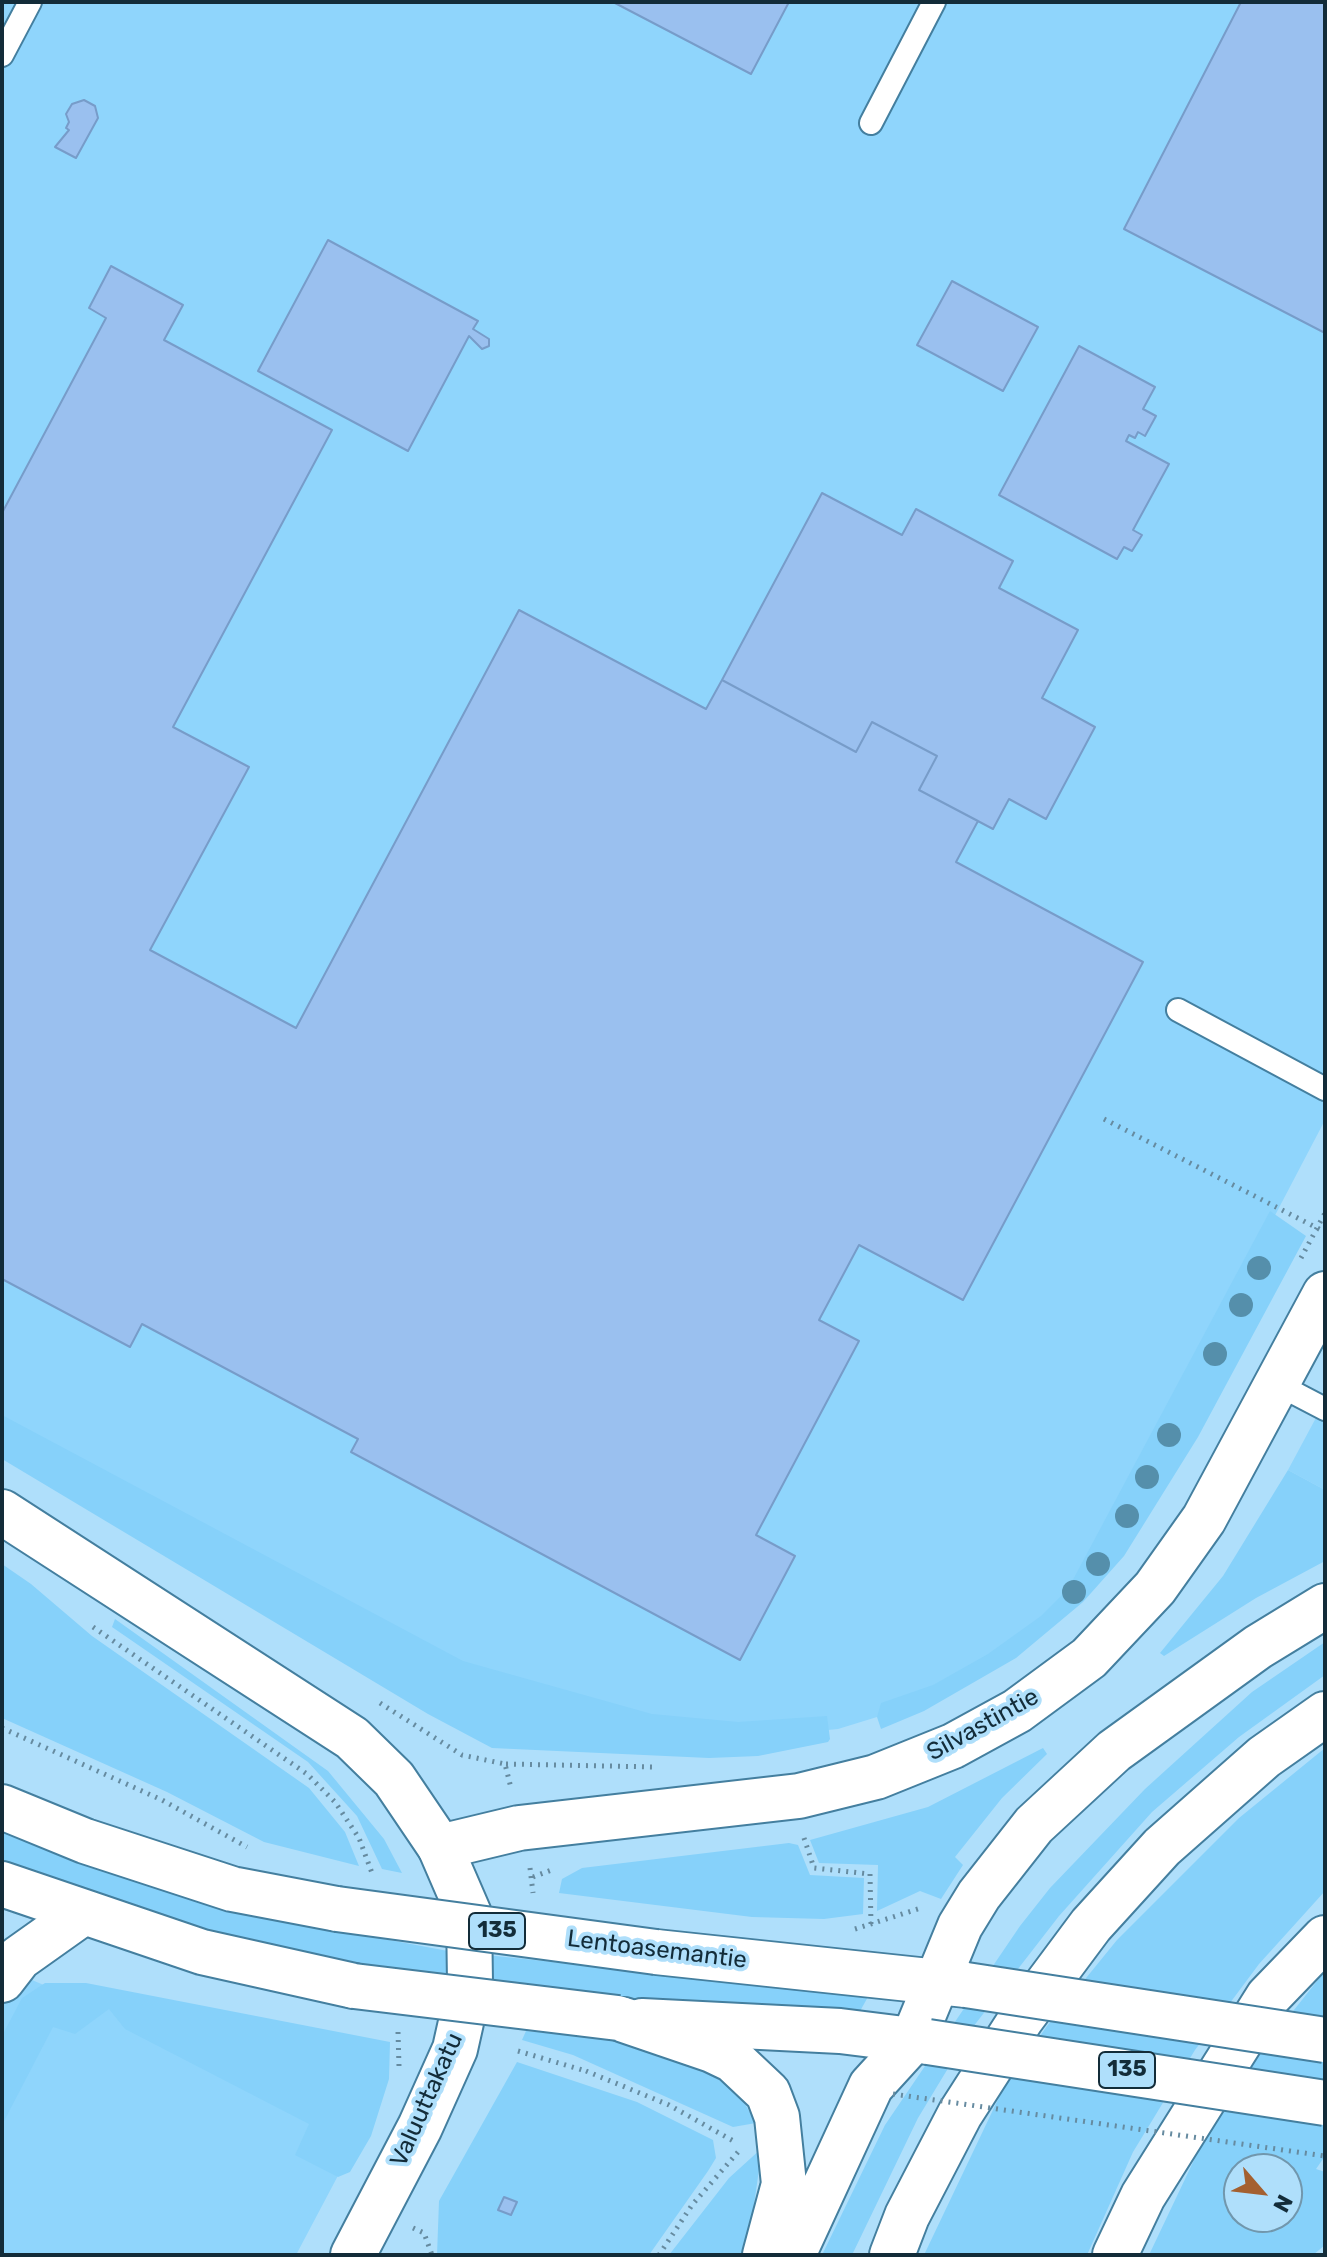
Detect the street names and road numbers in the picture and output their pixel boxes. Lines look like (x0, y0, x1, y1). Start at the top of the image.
street label: Silvastintie (922, 1683, 1044, 1767)
road number: 135 (469, 1913, 525, 1949)
street label: Lentoasemantie (566, 1925, 748, 1975)
street label: Valuuttakatu (385, 2029, 469, 2171)
road number: 135 (1099, 2052, 1155, 2088)

